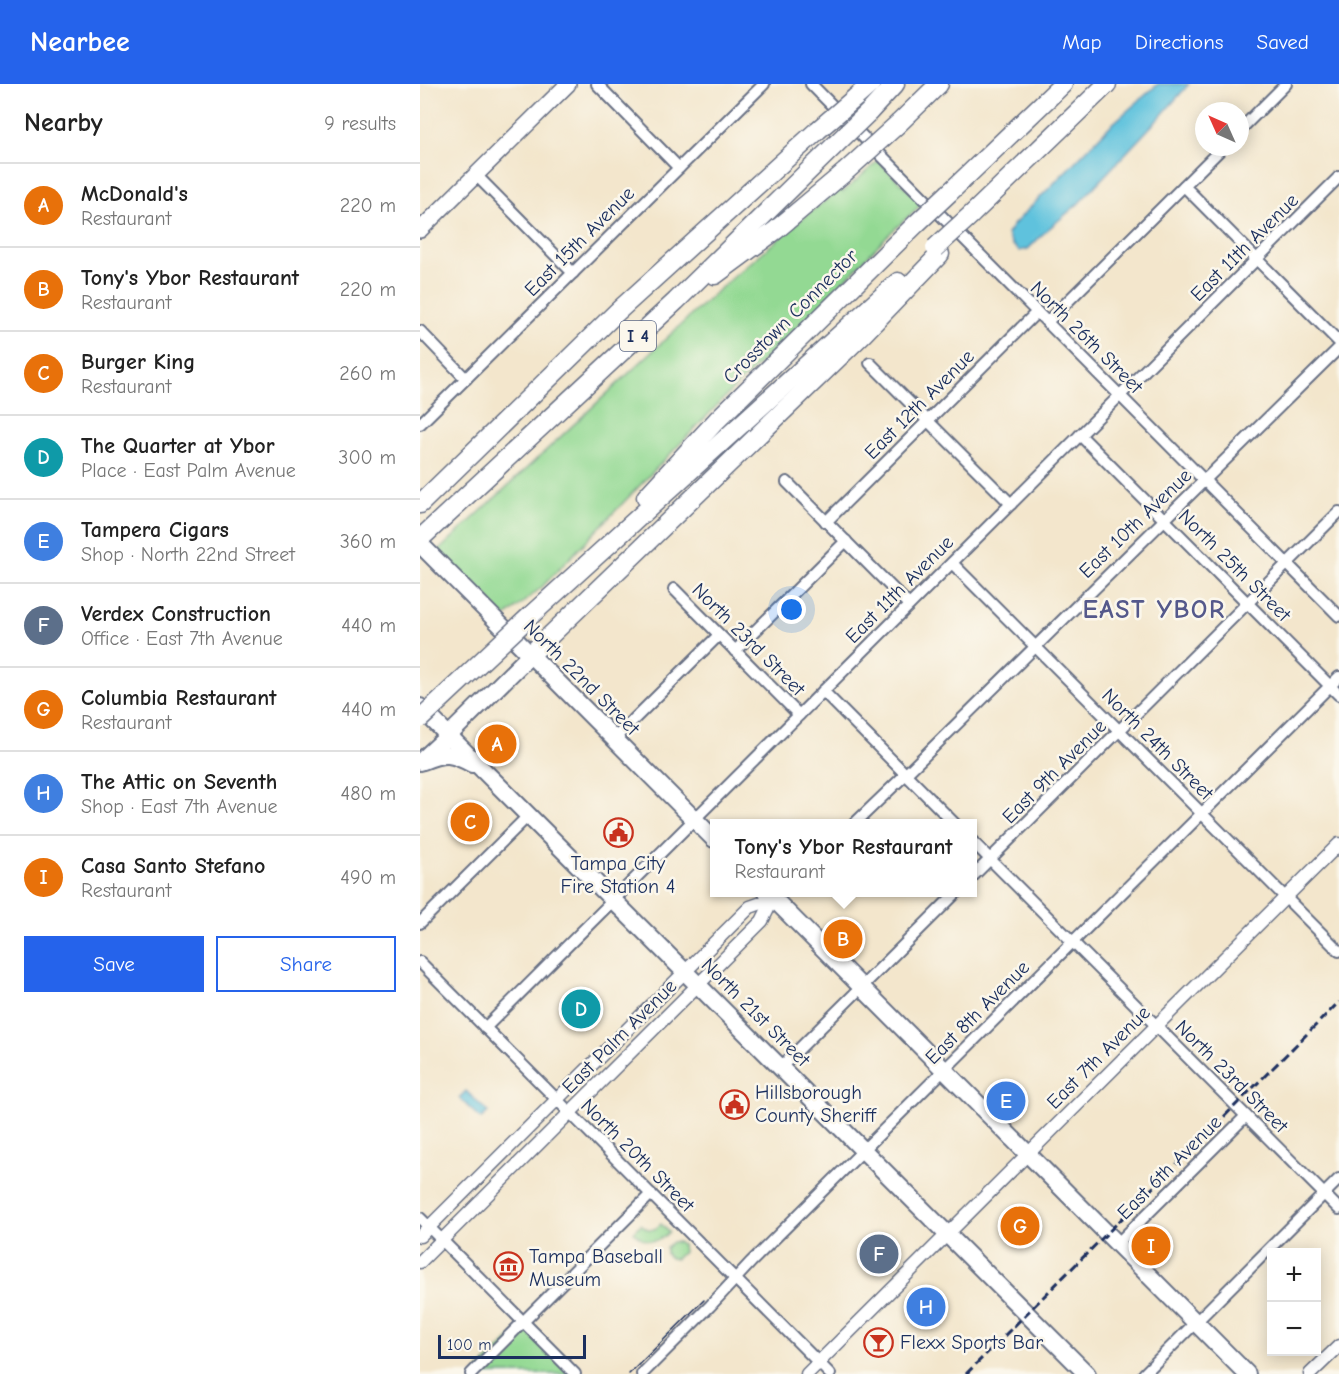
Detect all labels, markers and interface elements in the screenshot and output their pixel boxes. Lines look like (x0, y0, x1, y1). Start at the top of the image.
text: Nearbee (30, 26, 130, 58)
text: Map (1062, 30, 1102, 54)
text: Directions (1135, 30, 1224, 54)
text: Saved (1257, 30, 1309, 54)
north arrow (1195, 102, 1249, 156)
text: Nearby (24, 108, 103, 138)
text: 9 results (324, 112, 396, 135)
text: McDonald's (81, 181, 188, 207)
street label: East 15th Avenue (520, 182, 639, 301)
street label: East 11th Avenue (1186, 189, 1303, 306)
text: A (38, 194, 49, 217)
text: 220 m (340, 194, 396, 217)
text: Restaurant (81, 207, 171, 230)
street label: Crosstown Connector (718, 244, 862, 388)
text: Tony's Ybor Restaurant (81, 265, 299, 291)
street label: North 26th Street (1026, 276, 1148, 399)
text: B (37, 278, 50, 301)
text: 220 m (340, 278, 396, 301)
text: Restaurant (81, 291, 171, 314)
road number: I 4 (620, 321, 656, 351)
street label: East 12th Avenue (860, 345, 979, 464)
text: Burger King (81, 349, 195, 375)
text: C (37, 362, 50, 385)
text: 260 m (339, 362, 396, 385)
text: Restaurant (81, 375, 171, 398)
text: The Quarter at Ybor (81, 433, 275, 459)
text: D (37, 446, 50, 469)
text: 300 m (338, 446, 396, 469)
text: Place · East Palm Avenue (81, 459, 296, 482)
street label: East 10th Avenue (1074, 464, 1196, 583)
street label: North 25th Street (1174, 504, 1296, 627)
text: Tampera Cigars (81, 517, 229, 543)
text: E (38, 530, 49, 553)
text: 360 m (340, 530, 396, 553)
street label: East 11th Avenue (841, 531, 958, 648)
text: Shop · North 22nd Street (81, 543, 295, 566)
street label: North 23rd Street (687, 578, 811, 701)
your location (777, 595, 806, 624)
district label: EAST YBOR (1082, 595, 1226, 625)
text: Verdex Construction (81, 601, 271, 627)
text: F (38, 614, 49, 637)
text: 440 m (341, 614, 396, 637)
street label: North 22nd Street (519, 615, 645, 741)
text: Office · East 7th Avenue (81, 627, 283, 650)
street label: North 24th Street (1097, 684, 1219, 806)
text: Columbia Restaurant (81, 685, 276, 711)
text: G (36, 698, 51, 721)
text: 440 m (341, 698, 396, 721)
text: Restaurant (81, 711, 171, 734)
street label: East 9th Avenue (998, 715, 1111, 828)
pin: A (478, 722, 517, 766)
text: The Attic on Seventh (81, 769, 277, 795)
text: H (36, 782, 51, 805)
text: 480 m (341, 782, 396, 805)
text: Shop · East 7th Avenue (81, 795, 277, 818)
pin: C (451, 800, 490, 844)
public building icon: Tampa City Fire Station 4 (602, 816, 634, 848)
popup (710, 819, 977, 897)
text: Tony's Ybor Restaurant (734, 834, 953, 860)
place label: Tampa City Fire Station 4 (560, 852, 676, 898)
text: Casa Santo Stefano (81, 853, 265, 879)
text: Restaurant (734, 860, 825, 883)
text: I (39, 866, 48, 889)
text: 490 m (340, 866, 396, 889)
text: Restaurant (81, 879, 171, 902)
pin: B (824, 916, 862, 962)
button: Save (24, 936, 204, 992)
button: Share (216, 936, 396, 992)
street label: North 21st Street (697, 953, 816, 1072)
street label: East 8th Avenue (921, 956, 1034, 1069)
street label: East Palm Avenue (557, 974, 681, 1098)
pin: D (562, 986, 600, 1032)
street label: East 7th Avenue (1042, 1001, 1155, 1114)
street label: North 23rd Street (1170, 1015, 1294, 1138)
pin: E (986, 1078, 1026, 1124)
place label: Hillsborough County Sheriff (755, 1081, 877, 1127)
public building icon: Hillsborough County Sheriff (718, 1088, 750, 1120)
street label: North 20th Street (576, 1094, 700, 1218)
street label: East 6th Avenue (1112, 1110, 1226, 1224)
pin: G (1000, 1204, 1040, 1248)
pin: I (1132, 1224, 1170, 1268)
pin: F (860, 1232, 898, 1276)
place label: Tampa Baseball Museum (529, 1245, 663, 1291)
map controls (1267, 1248, 1321, 1356)
button: + (1267, 1248, 1321, 1302)
museum icon: Tampa Baseball Museum (492, 1251, 524, 1283)
pin: H (906, 1284, 946, 1330)
button: − (1267, 1302, 1321, 1356)
bar icon: Flexx Sports Bar (863, 1326, 895, 1358)
place label: Flexx Sports Bar (900, 1331, 1043, 1354)
scale bar (438, 1332, 586, 1360)
text: 100 m (447, 1336, 491, 1354)

